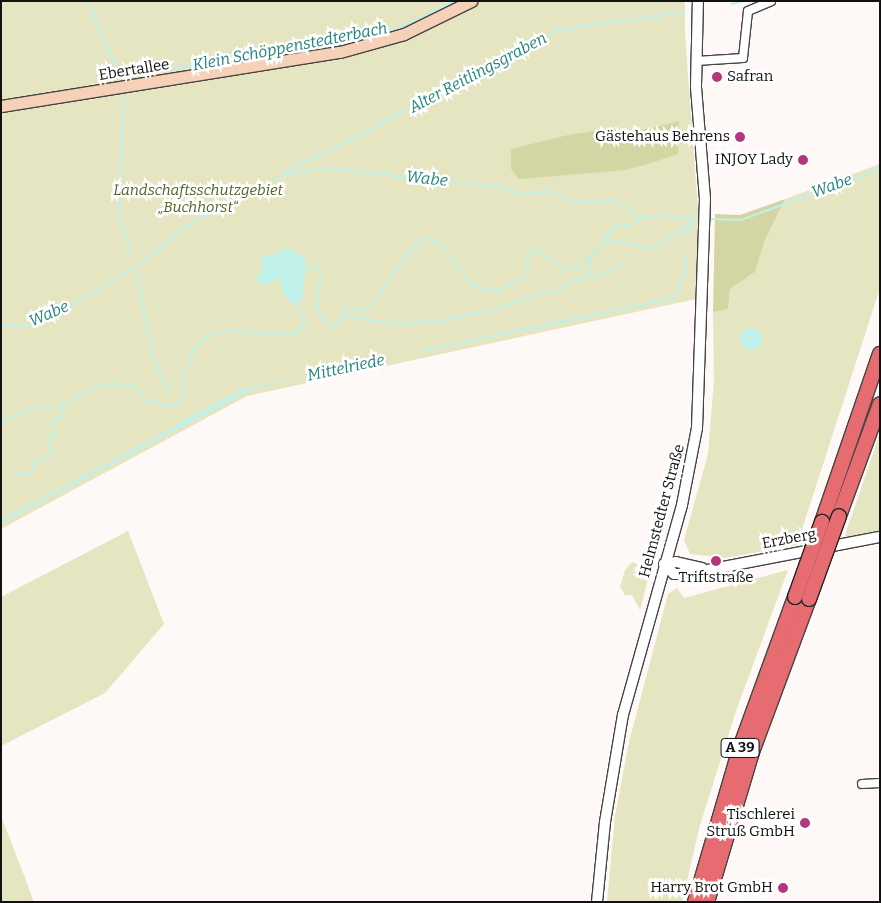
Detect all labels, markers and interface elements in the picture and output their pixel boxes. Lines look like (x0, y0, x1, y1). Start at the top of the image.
water label: Klein Schöppenstedterbach (191, 19, 389, 75)
water label: Alter Reitlingsgraben (406, 29, 550, 117)
street label: Ebertallee (97, 56, 171, 84)
place label: Safran (727, 68, 773, 86)
marker: Safran (711, 71, 723, 83)
place label: Gästehaus Behrens (595, 128, 730, 146)
marker: Gästehaus Behrens (734, 131, 746, 143)
place label: INJOY Lady (715, 151, 793, 169)
marker: INJOY Lady (797, 154, 809, 166)
water label: Wabe (405, 167, 449, 191)
water label: Wabe (809, 170, 855, 202)
park label: Landschaftsschutzgebiet „Buchhorst“ (113, 181, 283, 216)
water label: Wabe (26, 297, 72, 331)
water label: Mittelriede (306, 350, 386, 386)
street label: Helmstedter Straße (636, 442, 688, 580)
street label: Erzberg (761, 525, 817, 553)
marker: Triftstraße (710, 555, 722, 567)
place label: Triftstraße (679, 569, 753, 587)
road number: A 39 (720, 736, 760, 760)
place label: Tischlerei Struß GmbH (706, 805, 795, 840)
marker: Tischlerei Struß GmbH (799, 817, 811, 829)
place label: Harry Brot GmbH (650, 879, 773, 897)
marker: Harry Brot GmbH (777, 882, 789, 894)

